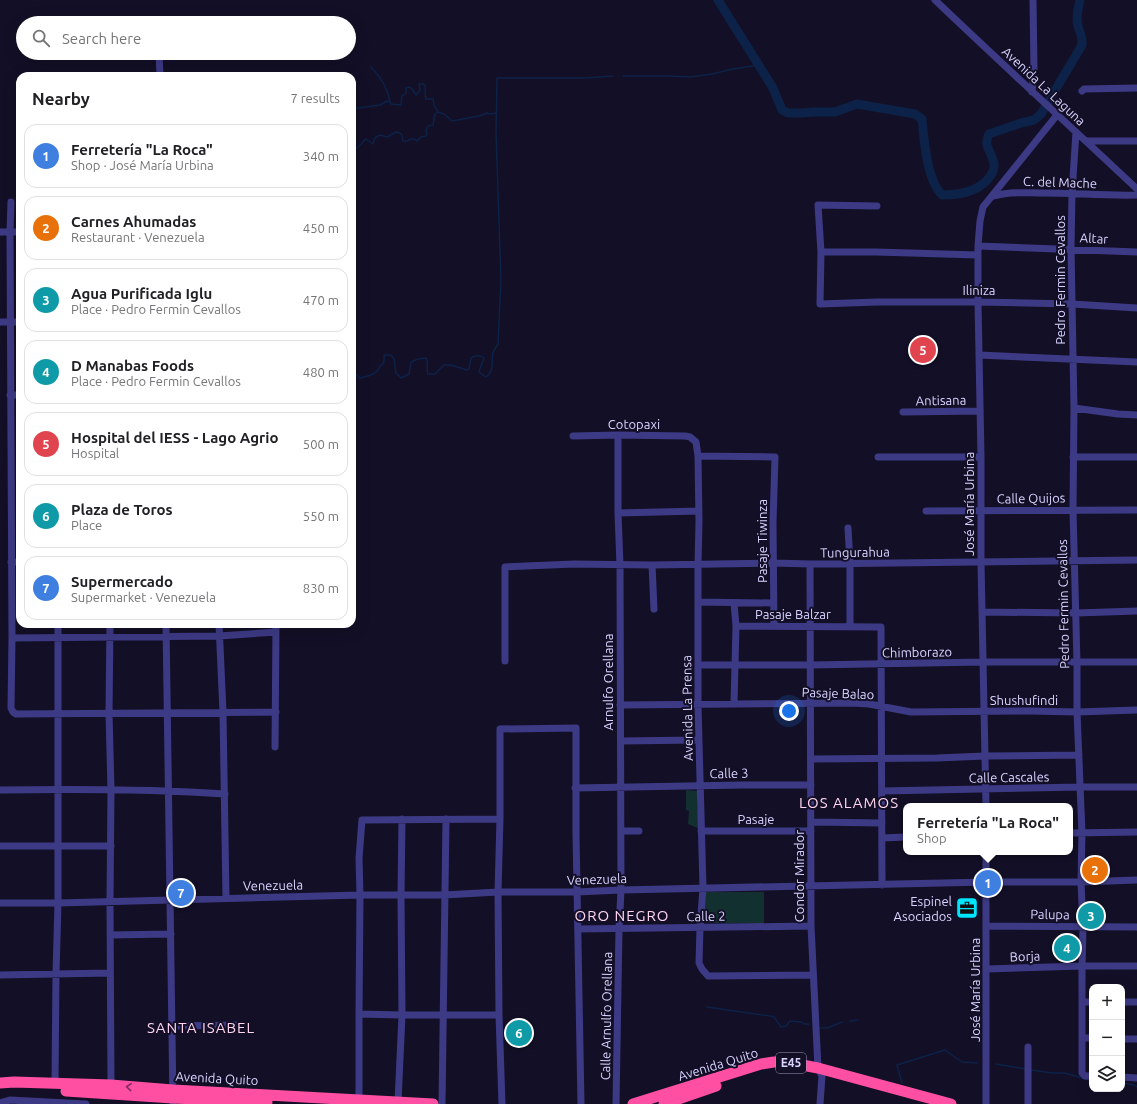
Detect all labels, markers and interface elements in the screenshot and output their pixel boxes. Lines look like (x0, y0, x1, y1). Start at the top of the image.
search box (16, 16, 356, 60)
icon: search (30, 27, 52, 49)
text: Search here (62, 30, 141, 47)
street label: Avenida La Laguna (1000, 44, 1088, 128)
text: Nearby (32, 89, 90, 108)
text: 7 results (290, 91, 340, 105)
text: Ferretería "La Roca" (71, 141, 213, 158)
text: 1 (42, 149, 50, 163)
text: 340 m (303, 149, 339, 163)
text: Shop · José María Urbina (71, 158, 214, 172)
street label: C. del Mache (1023, 174, 1097, 190)
text: Carnes Ahumadas (71, 213, 196, 230)
street label: Pedro Fermin Cevallos (1053, 215, 1067, 345)
text: 2 (42, 221, 50, 235)
text: 450 m (303, 221, 339, 235)
text: Restaurant · Venezuela (71, 230, 205, 244)
street label: Altar (1079, 230, 1109, 246)
street label: Iliniza (962, 283, 996, 297)
text: Agua Purificada Iglu (71, 285, 212, 302)
text: 3 (42, 293, 50, 307)
text: 470 m (303, 293, 339, 307)
text: Place · Pedro Fermin Cevallos (71, 302, 241, 316)
pin: 5 (910, 335, 936, 365)
text: D Manabas Foods (71, 357, 194, 374)
text: 4 (42, 365, 50, 379)
text: 480 m (303, 365, 339, 379)
text: Place · Pedro Fermin Cevallos (71, 374, 241, 388)
street label: Antisana (916, 393, 966, 407)
street label: Cotopaxi (608, 417, 660, 431)
text: Hospital del IESS - Lago Agrio (71, 429, 278, 446)
text: 5 (42, 437, 50, 451)
text: 500 m (303, 437, 339, 451)
text: Hospital (71, 446, 119, 460)
street label: José María Urbina (962, 452, 976, 556)
street label: Calle Quijos (997, 490, 1066, 507)
street label: Pasaje Tiwinza (755, 499, 769, 583)
text: Plaza de Toros (71, 501, 173, 518)
text: 6 (42, 509, 50, 523)
text: 550 m (303, 509, 339, 523)
text: Place (71, 518, 102, 532)
street label: Pedro Fermin Cevallos (1055, 539, 1071, 669)
street label: Tungurahua (820, 544, 890, 560)
text: Supermercado (71, 573, 173, 590)
text: 7 (42, 581, 50, 595)
text: 830 m (303, 581, 339, 595)
text: Supermarket · Venezuela (71, 590, 216, 604)
street label: Pasaje Balzar (755, 607, 831, 621)
street label: Arnulfo Orellana (601, 634, 615, 730)
street label: Chimborazo (882, 644, 952, 660)
street label: Avenida La Prensa (679, 655, 695, 761)
street label: Pasaje Balao (801, 685, 875, 701)
street label: Shushufindi (990, 693, 1058, 707)
your location (779, 701, 799, 721)
street label: Calle 3 (709, 766, 749, 780)
street label: Calle Cascales (968, 769, 1050, 785)
district label: LOS ALAMOS (799, 794, 899, 811)
popup (903, 803, 1073, 855)
street label: Pasaje (738, 812, 775, 826)
text: Ferretería "La Roca" (917, 814, 1059, 831)
street label: Condor Mirador (792, 830, 806, 922)
text: Shop (917, 831, 947, 845)
pin: 2 (1082, 855, 1108, 885)
pin: 1 (975, 868, 1001, 898)
street label: Venezuela (567, 871, 627, 887)
street label: Venezuela (243, 877, 303, 893)
pin: 7 (168, 878, 194, 908)
place label: Espinel Asociados (893, 894, 953, 923)
office icon: Espinel Asociados (954, 895, 980, 921)
pin: 3 (1078, 901, 1104, 931)
district label: ORO NEGRO (575, 907, 669, 924)
street label: Palupa (1030, 907, 1070, 921)
street label: Calle 2 (686, 909, 726, 923)
pin: 4 (1054, 933, 1080, 963)
street label: José María Urbina (968, 938, 982, 1042)
street label: Borja (1009, 948, 1041, 964)
street label: Calle Arnulfo Orellana (598, 952, 614, 1080)
map controls (1089, 984, 1125, 1092)
button: + (1089, 984, 1125, 1020)
pin: 6 (506, 1018, 532, 1048)
district label: SANTA ISABEL (147, 1019, 255, 1036)
button: − (1089, 1020, 1125, 1056)
street label: Avenida Quito (676, 1045, 760, 1084)
road number: E45 (776, 1053, 806, 1073)
button: layers (1089, 1056, 1125, 1092)
street label: Avenida Quito (175, 1069, 259, 1088)
one-way arrow (126, 1082, 132, 1091)

